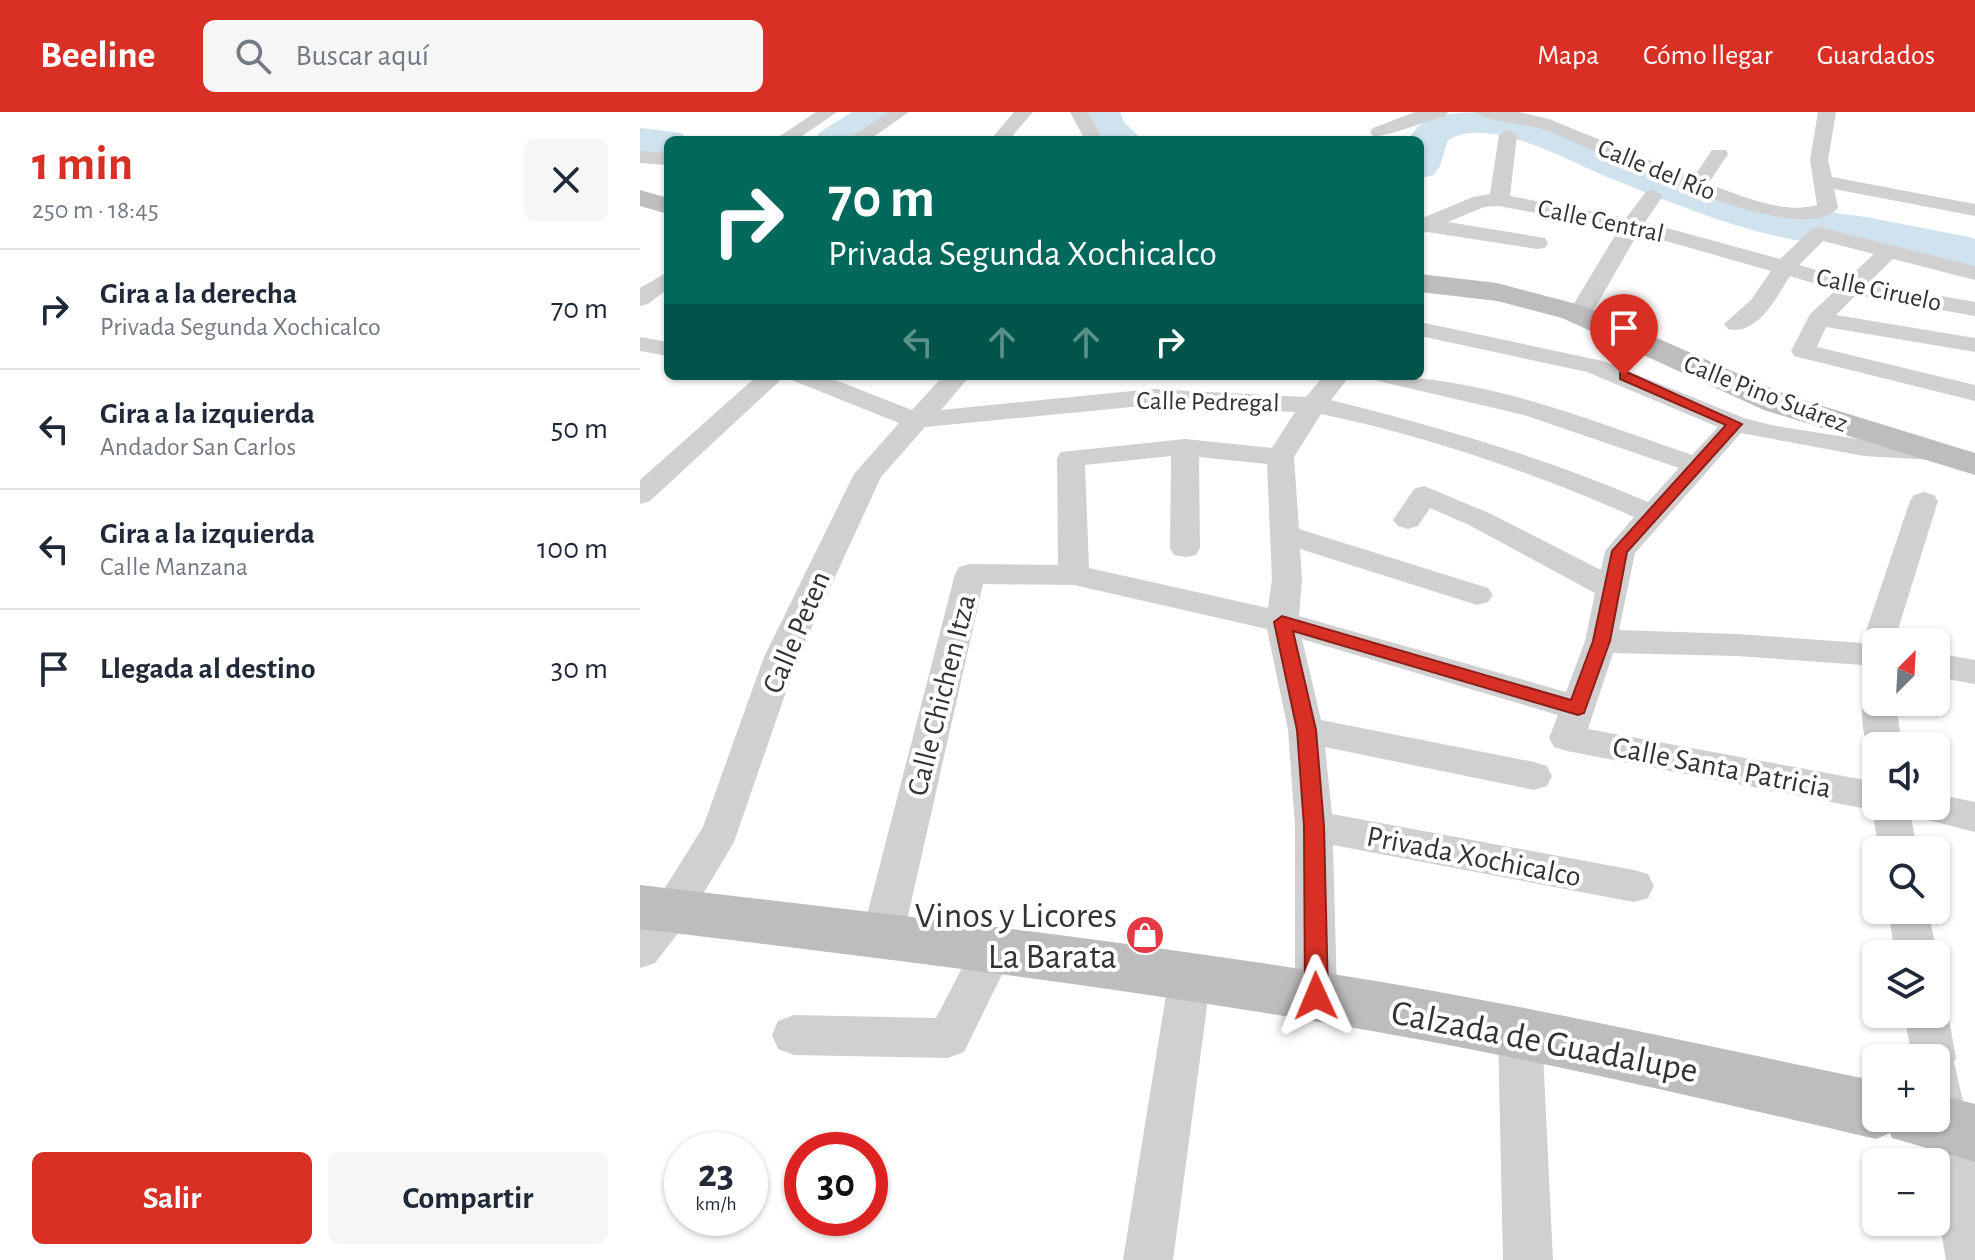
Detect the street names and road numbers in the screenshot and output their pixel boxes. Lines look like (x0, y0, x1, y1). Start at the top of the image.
street label: Calle del Río (1594, 135, 1719, 205)
street label: Calle Central (1536, 195, 1666, 247)
street label: Calle Ciruelo (1814, 264, 1944, 316)
street label: Calle Pino Suárez (1680, 351, 1851, 437)
street label: Calle Pedregal (1136, 388, 1280, 416)
street label: Calle Peten (758, 567, 836, 698)
street label: Calle Chichen Itza (902, 591, 981, 799)
street label: Calle Santa Patricia (1610, 732, 1834, 804)
street label: Privada Xochicalco (1364, 822, 1583, 892)
street label: Calzada de Guadalupe (1388, 995, 1701, 1089)

